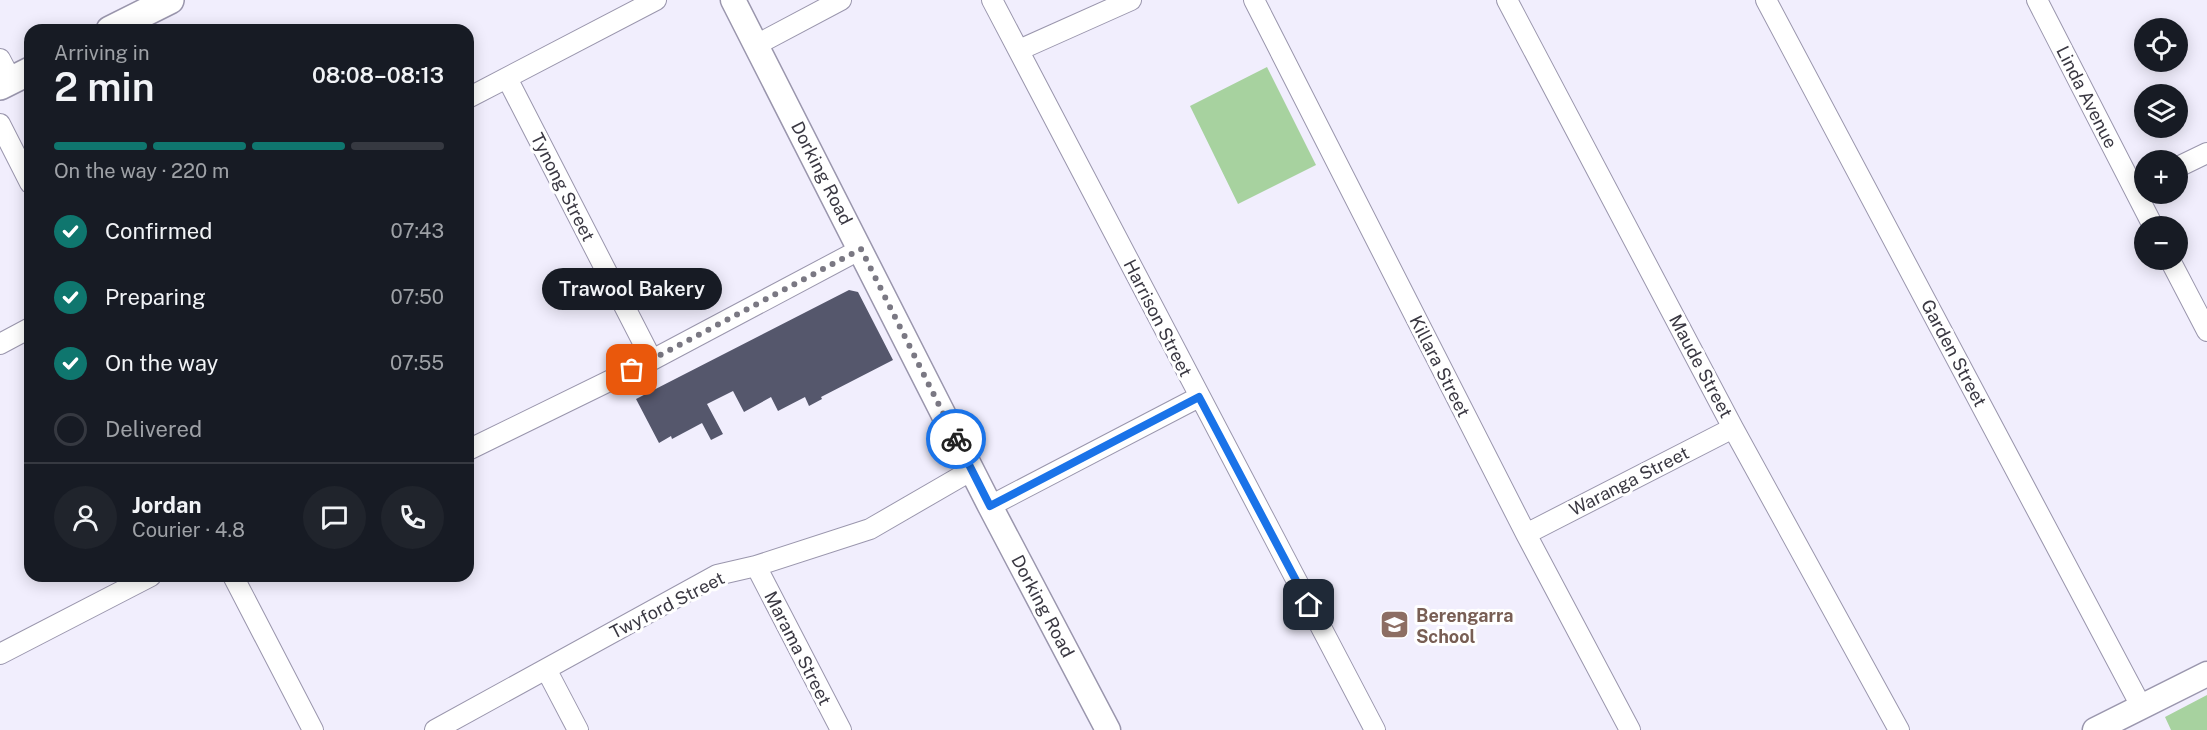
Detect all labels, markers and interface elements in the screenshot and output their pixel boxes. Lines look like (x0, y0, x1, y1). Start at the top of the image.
map controls (2134, 18, 2188, 270)
button: locate (2134, 18, 2188, 72)
text: Arriving in (54, 41, 149, 65)
street label: Linda Avenue (2052, 42, 2122, 152)
text: 08:08–08:13 (312, 62, 444, 88)
text: 2 min (54, 64, 155, 110)
button: layers (2134, 84, 2188, 138)
street label: Dorking Road (787, 118, 857, 228)
street label: Tynong Street (527, 129, 599, 245)
button: + (2134, 150, 2188, 204)
text: On the way · 220 m (54, 159, 229, 183)
icon: check (54, 215, 87, 248)
button: − (2134, 216, 2188, 270)
text: Confirmed (105, 218, 212, 244)
text: 07:43 (391, 219, 444, 243)
street label: Harrison Street (1119, 256, 1197, 380)
callout: Trawool Bakery (542, 268, 722, 310)
text: Trawool Bakery (559, 277, 705, 301)
icon: check (54, 281, 87, 314)
text: Preparing (105, 284, 206, 310)
text: 07:50 (391, 285, 444, 309)
street label: Garden Street (1917, 296, 1991, 410)
street label: Maude Street (1665, 311, 1737, 421)
street label: Killara Street (1405, 312, 1475, 420)
pin (606, 344, 657, 395)
icon: check (54, 347, 87, 380)
text: On the way (105, 350, 218, 376)
text: 07:55 (390, 351, 444, 375)
icon: bag (615, 353, 648, 386)
courier (926, 409, 986, 469)
text: Delivered (105, 416, 202, 442)
icon: bike (940, 423, 973, 456)
street label: Waranga Street (1566, 442, 1692, 520)
button: person (54, 486, 117, 549)
button: chat (303, 486, 366, 549)
button: phone (381, 486, 444, 549)
text: Jordan (132, 492, 201, 518)
text: Courier · 4.8 (132, 518, 245, 542)
street label: Dorking Road (1007, 551, 1079, 661)
street label: Twyford Street (606, 567, 728, 643)
pin (1283, 579, 1334, 630)
street label: Marama Street (760, 588, 836, 708)
icon: home (1292, 588, 1325, 621)
place label: Berengarra School (1416, 605, 1513, 647)
school or university icon: Berengarra School (1379, 609, 1411, 641)

